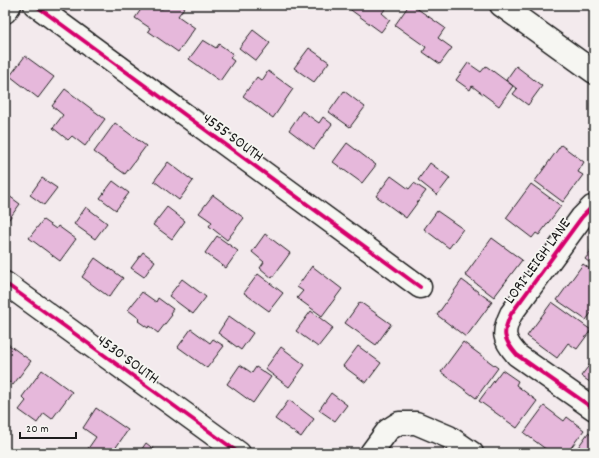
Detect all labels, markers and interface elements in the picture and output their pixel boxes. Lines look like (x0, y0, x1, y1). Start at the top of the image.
street label: 4555 SOUTH (197, 108, 268, 168)
street label: LORI LEIGH LANE (499, 213, 578, 309)
street label: 4530 SOUTH (92, 330, 163, 391)
scale bar (20, 414, 76, 440)
text: 20 m (26, 421, 49, 438)

